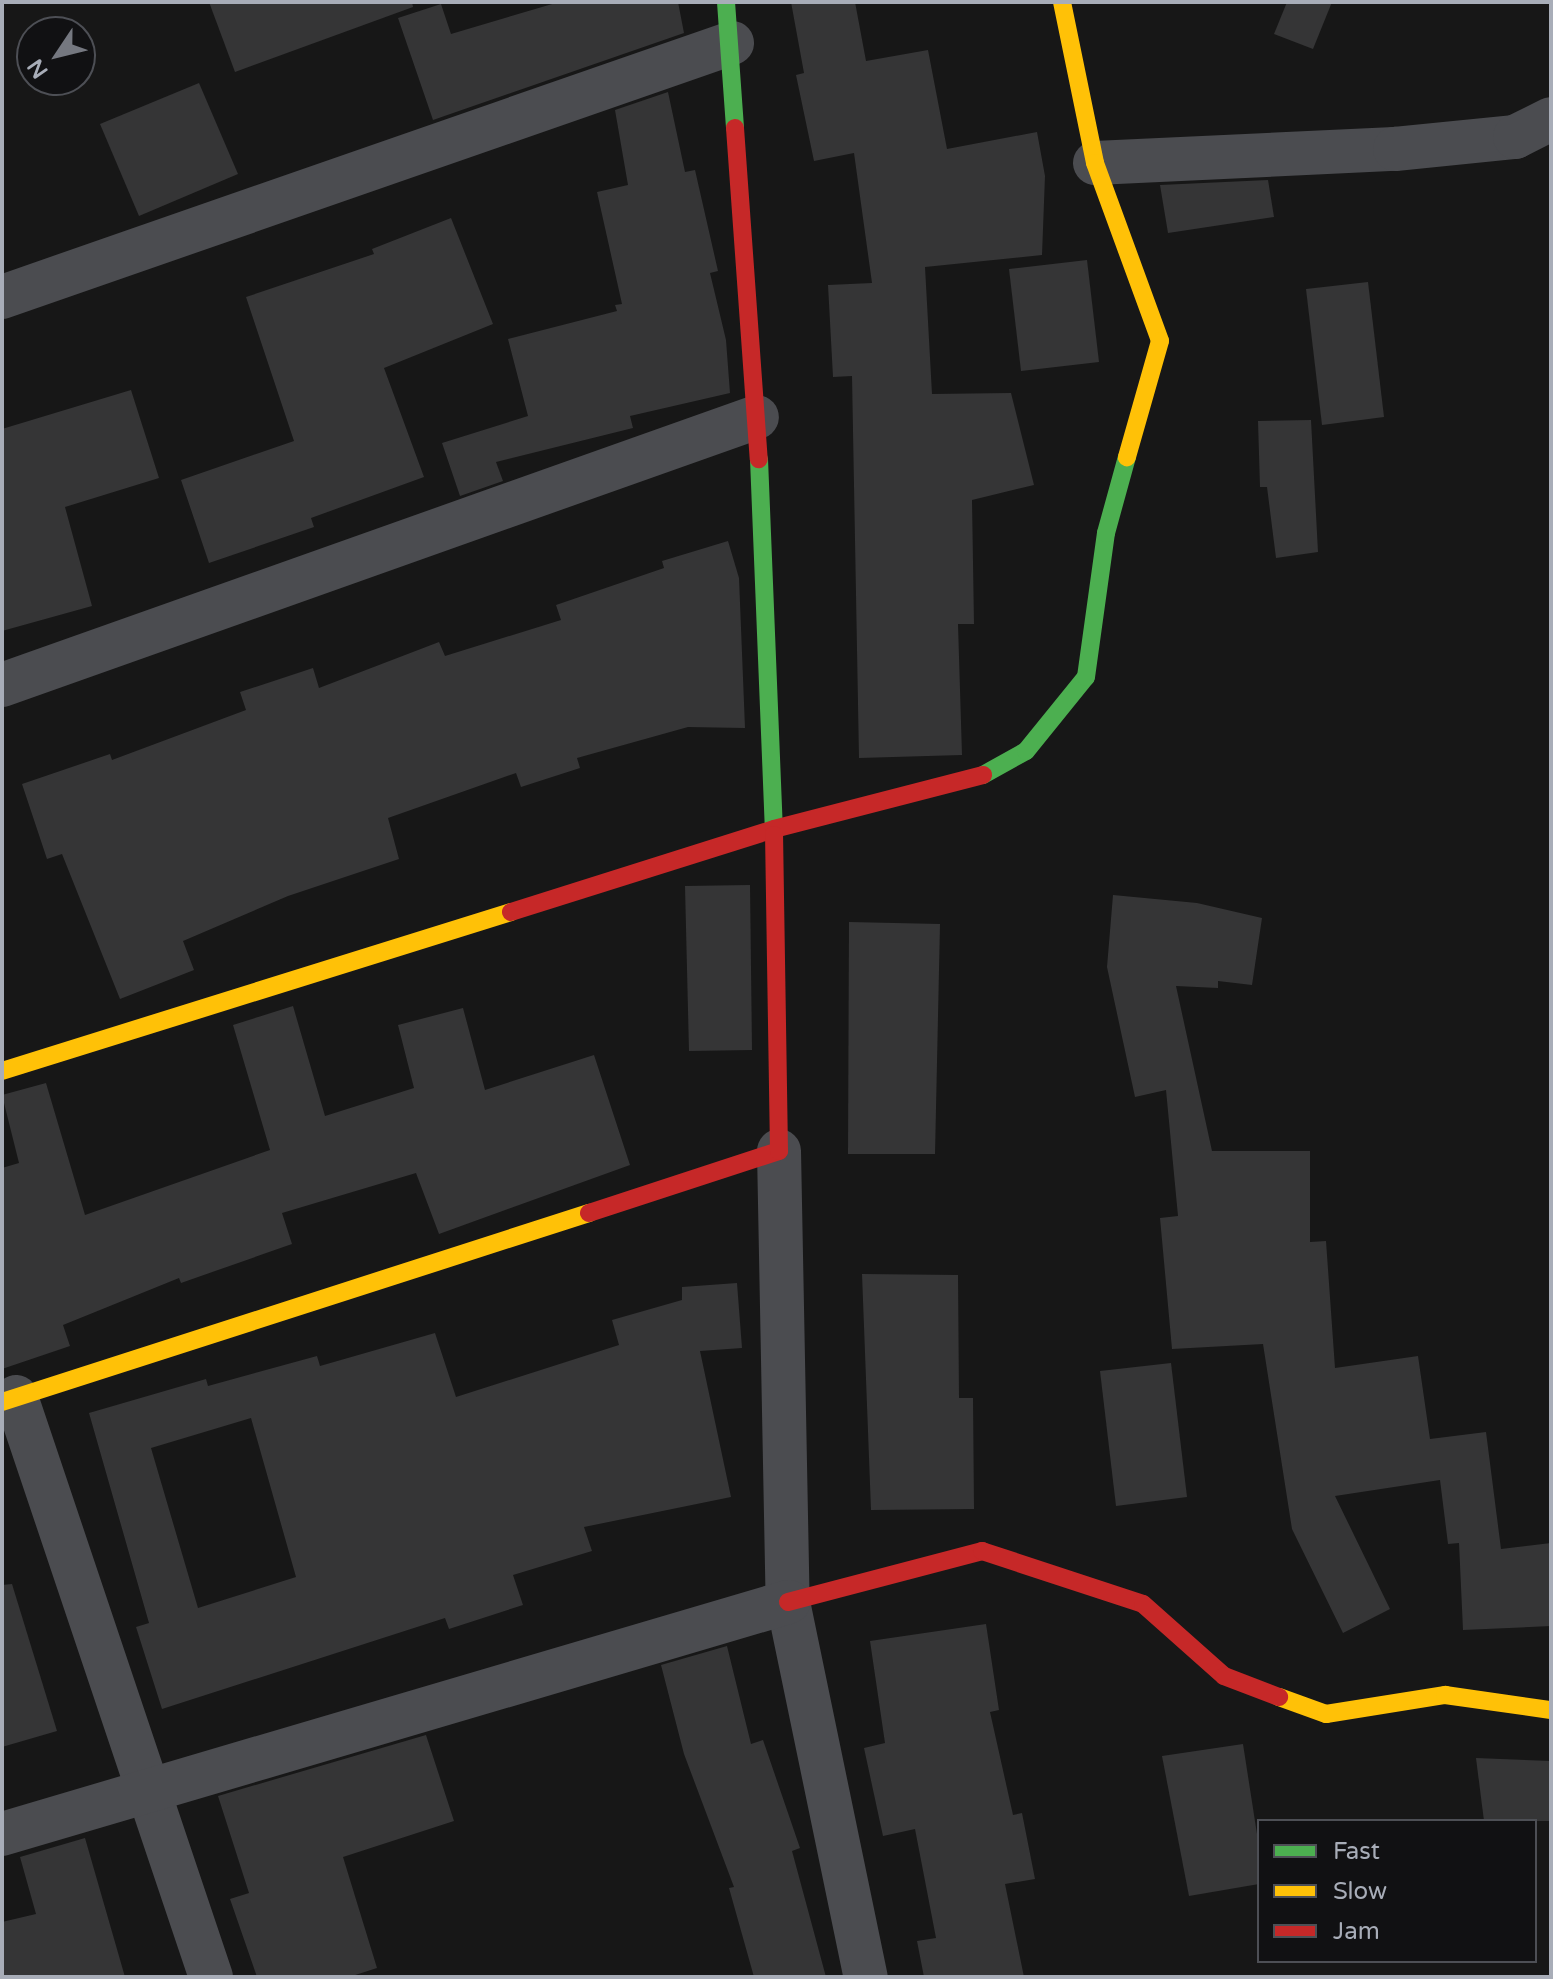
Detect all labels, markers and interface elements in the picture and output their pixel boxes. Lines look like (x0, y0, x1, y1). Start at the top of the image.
north arrow (16, 16, 96, 96)
text: N (22, 54, 54, 83)
legend (1257, 1819, 1537, 1963)
text: Fast (1333, 1837, 1380, 1866)
text: Slow (1333, 1877, 1387, 1906)
text: Jam (1333, 1917, 1380, 1946)

